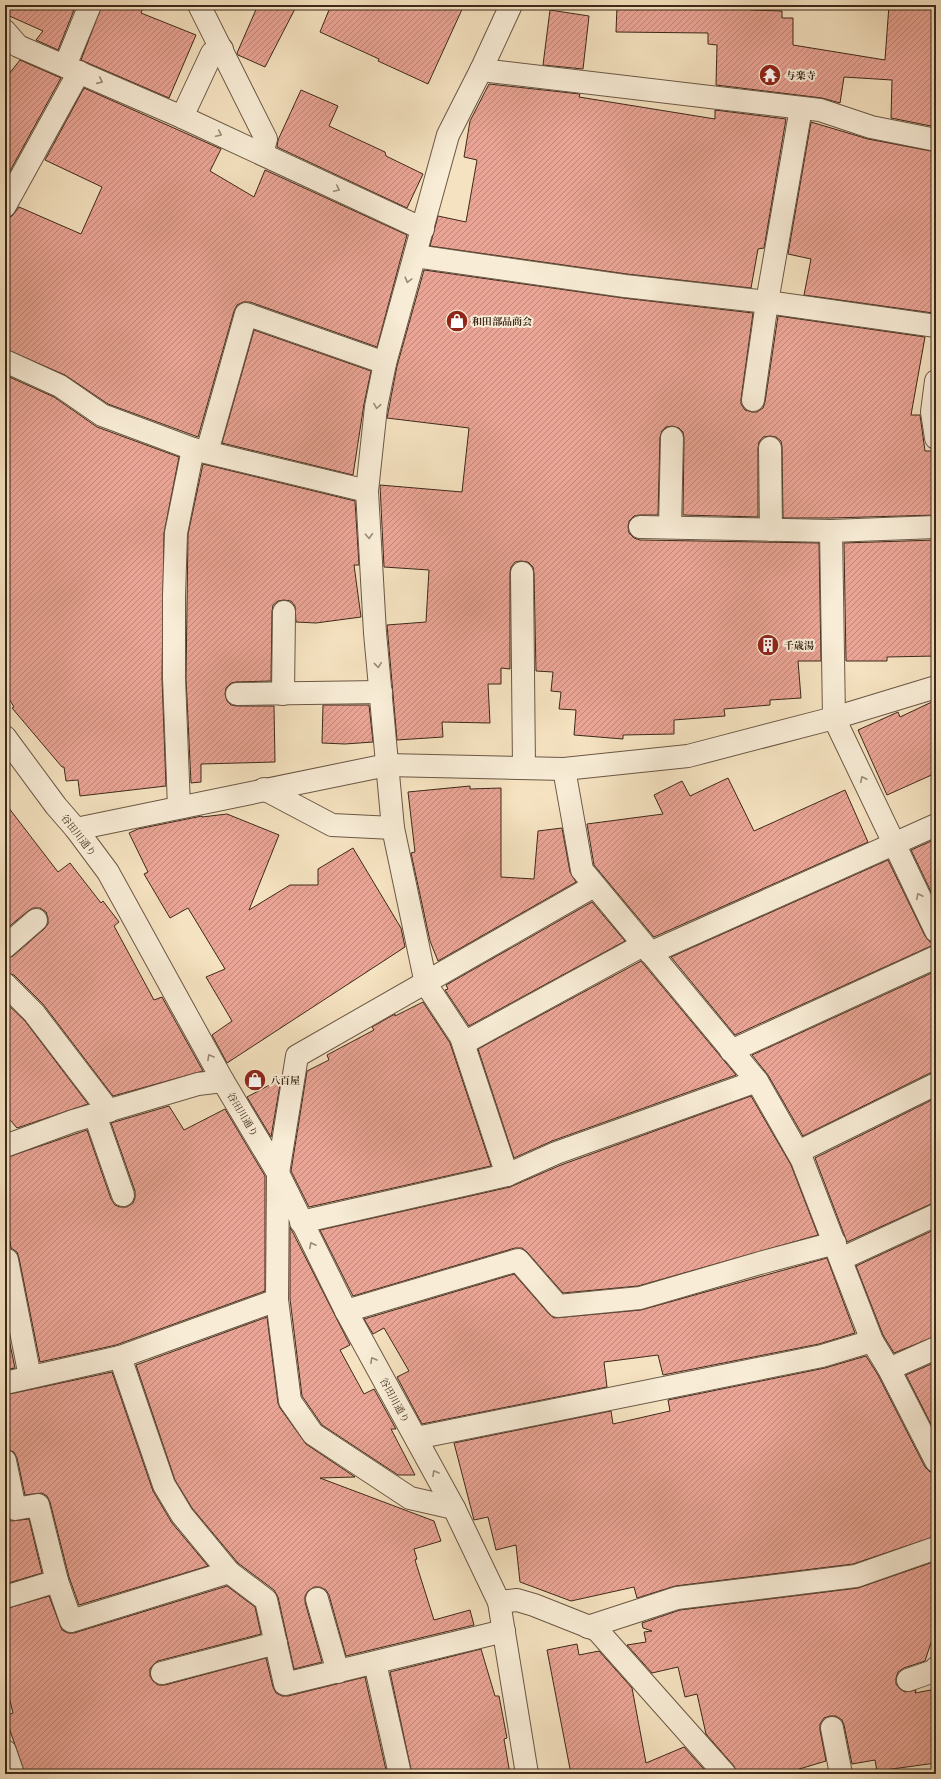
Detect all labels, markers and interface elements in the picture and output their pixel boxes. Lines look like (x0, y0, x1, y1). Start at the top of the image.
temple icon: 与楽寺 (757, 62, 783, 88)
place label: 与楽寺 (786, 69, 816, 82)
one-way arrow (96, 76, 104, 84)
one-way arrow (215, 129, 222, 137)
one-way arrow (332, 184, 340, 192)
one-way arrow (404, 277, 413, 284)
shop icon: 和田部品商会 (444, 308, 470, 334)
place label: 和田部品商会 (472, 315, 532, 328)
one-way arrow (373, 403, 382, 410)
one-way arrow (365, 533, 374, 539)
building icon: 千歳湯 (755, 632, 781, 658)
place label: 千歳湯 (784, 639, 814, 652)
one-way arrow (373, 662, 382, 668)
one-way arrow (860, 776, 868, 783)
street label: 谷田川通り (58, 812, 99, 859)
one-way arrow (916, 893, 924, 900)
one-way arrow (207, 1054, 214, 1061)
shop icon: 八百屋 (242, 1067, 268, 1093)
place label: 八百屋 (270, 1074, 300, 1087)
street label: 谷田川通り (224, 1089, 261, 1139)
one-way arrow (309, 1241, 317, 1249)
one-way arrow (370, 1356, 377, 1364)
street label: 谷田川通り (377, 1375, 412, 1425)
one-way arrow (433, 1470, 440, 1478)

